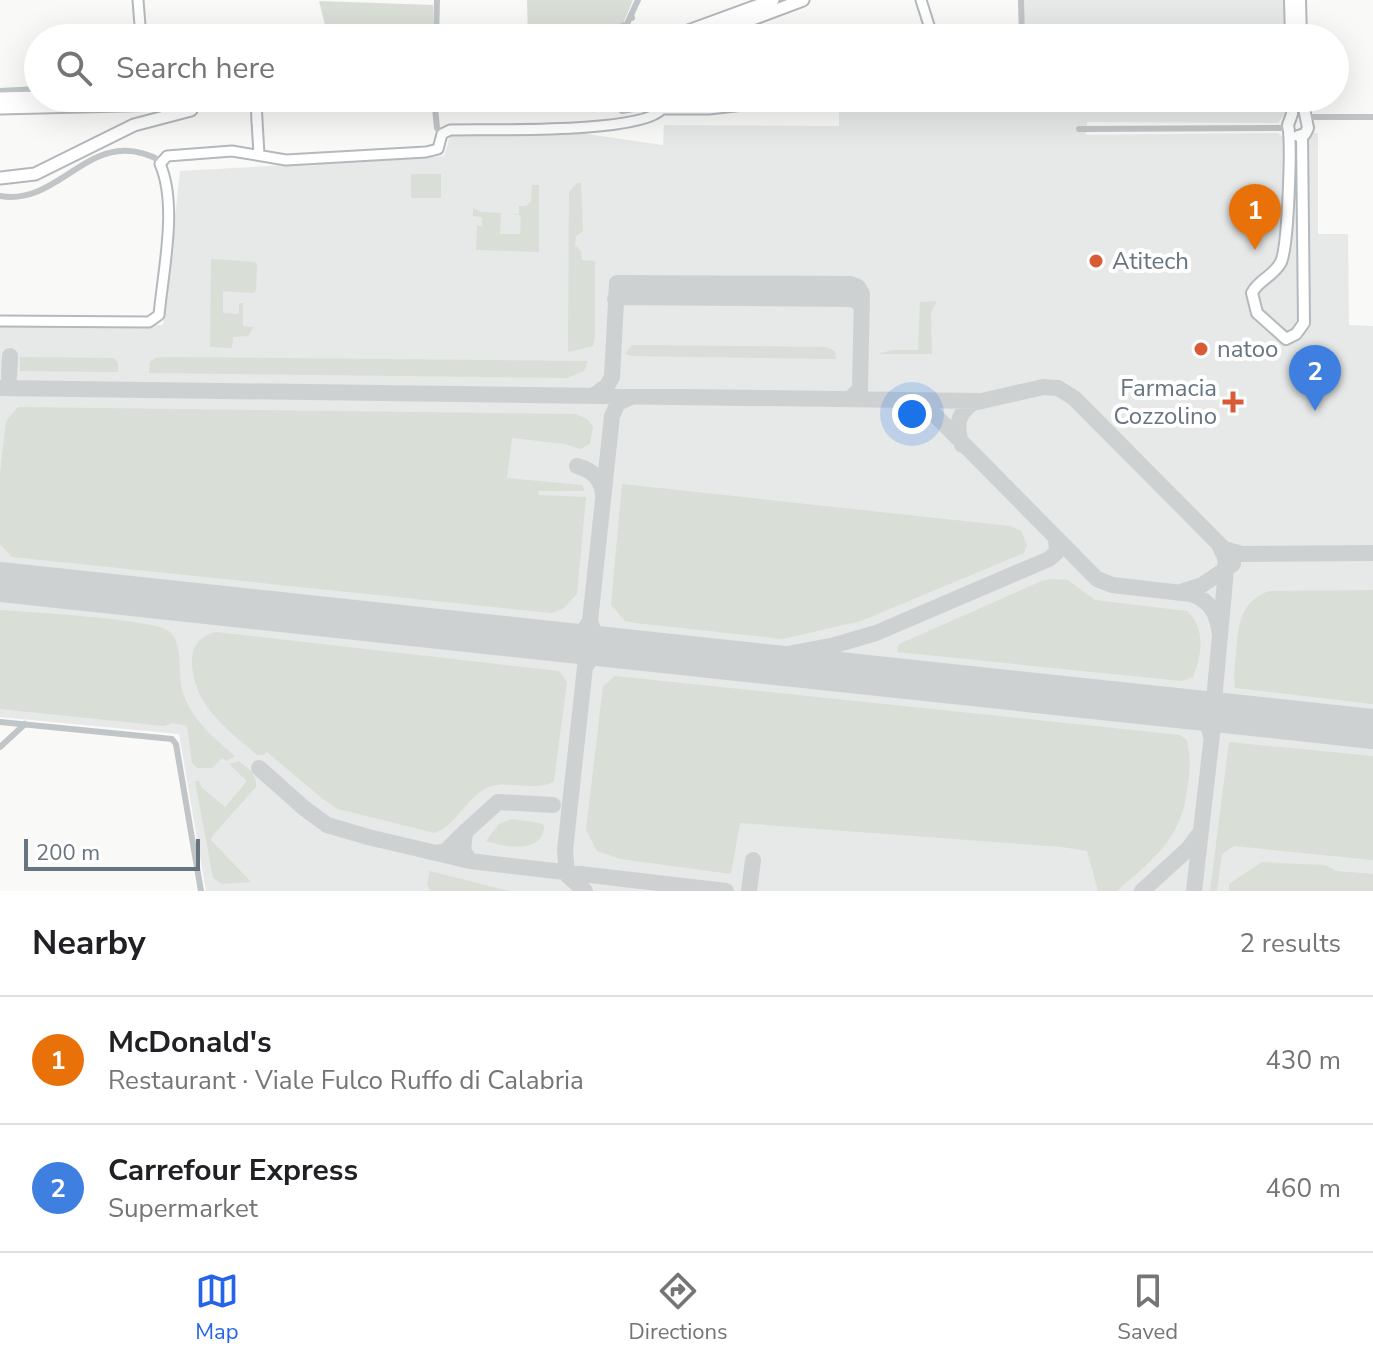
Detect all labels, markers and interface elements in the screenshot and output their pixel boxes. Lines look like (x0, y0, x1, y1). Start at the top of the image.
search box (24, 24, 1349, 112)
icon: search (52, 46, 96, 90)
text: Search here (116, 48, 275, 89)
pin: 1 (1229, 184, 1281, 250)
place label: Atitech (1112, 245, 1189, 277)
marker: Atitech (1087, 252, 1105, 270)
place label: natoo (1217, 333, 1278, 365)
marker: natoo (1192, 340, 1210, 358)
pin: 2 (1289, 345, 1341, 411)
place label: Farmacia Cozzolino (1114, 372, 1217, 432)
marker: Farmacia Cozzolino (1224, 393, 1242, 411)
your location (892, 394, 932, 434)
scale bar (24, 835, 200, 871)
text: 200 m (36, 838, 100, 868)
text: Nearby (32, 920, 146, 966)
text: 2 results (1240, 926, 1341, 961)
text: McDonald's (108, 1022, 272, 1063)
text: 1 (50, 1043, 66, 1078)
text: 430 m (1265, 1043, 1341, 1078)
text: Restaurant · Viale Fulco Ruffo di Calabria (108, 1063, 584, 1098)
text: Carrefour Express (108, 1150, 358, 1191)
text: 2 (50, 1171, 66, 1206)
text: 460 m (1265, 1171, 1341, 1206)
text: Supermarket (108, 1191, 258, 1226)
tab: Map (195, 1269, 239, 1347)
tab: Directions (629, 1269, 728, 1347)
tab: Saved (1117, 1269, 1178, 1347)

